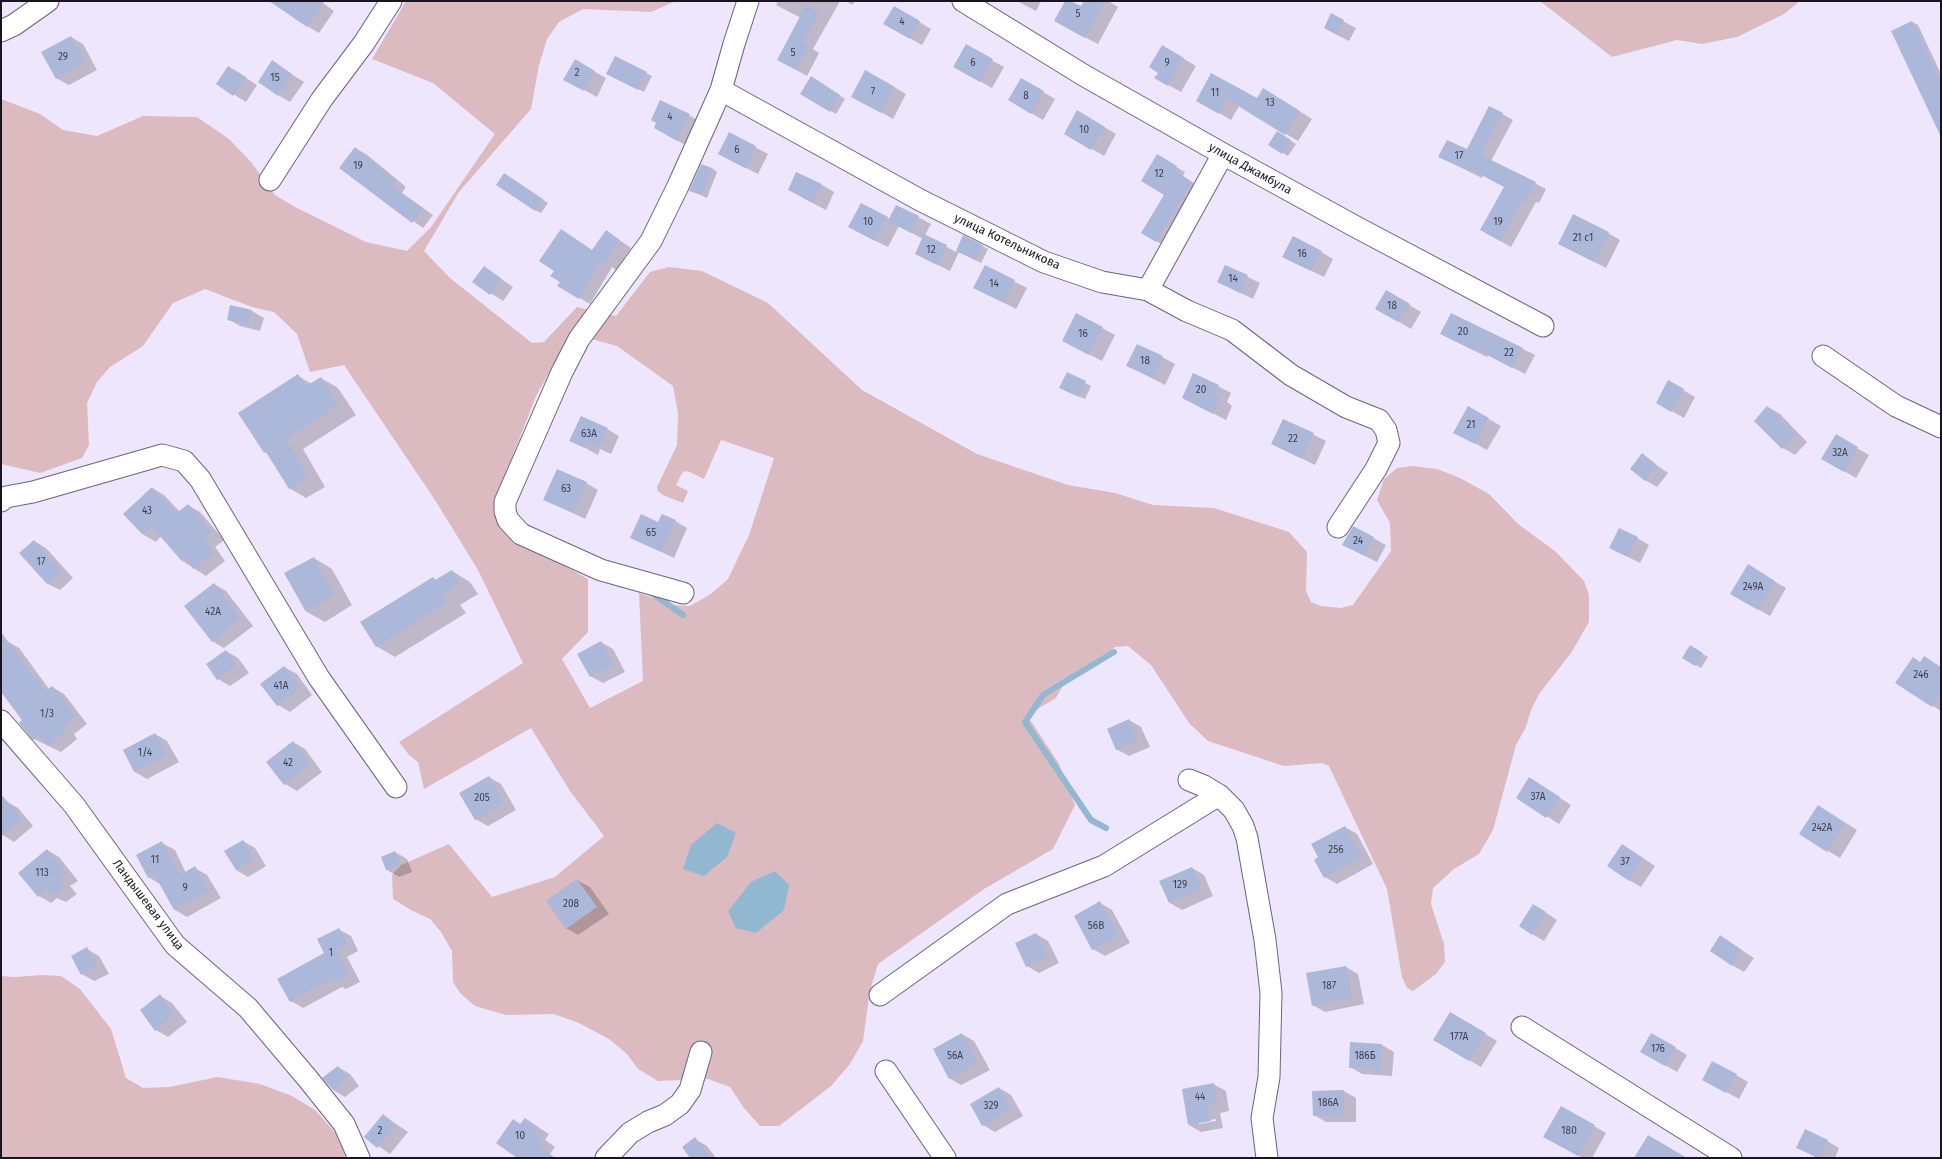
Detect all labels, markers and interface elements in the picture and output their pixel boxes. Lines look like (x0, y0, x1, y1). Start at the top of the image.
house number: 5 (1075, 8, 1081, 20)
house number: 4 (899, 16, 905, 28)
house number: 5 (790, 47, 796, 59)
house number: 29 (58, 51, 68, 63)
house number: 6 (970, 57, 976, 69)
house number: 9 (1164, 57, 1170, 69)
house number: 2 (575, 67, 579, 79)
house number: 15 (270, 72, 280, 84)
house number: 7 (871, 86, 875, 98)
house number: 11 (1211, 87, 1219, 99)
house number: 8 (1023, 90, 1029, 102)
house number: 13 (1265, 97, 1275, 109)
house number: 4 (667, 111, 673, 123)
house number: 10 (1079, 124, 1089, 136)
street label: улица Джамбула (1206, 140, 1294, 198)
house number: 6 (734, 144, 740, 156)
house number: 17 (1455, 150, 1463, 162)
house number: 19 (353, 160, 363, 172)
house number: 12 (1154, 168, 1164, 180)
street label: улица Котельникова (952, 211, 1062, 273)
house number: 10 (863, 216, 873, 228)
house number: 19 (1493, 216, 1503, 228)
house number: 21 с1 (1573, 232, 1593, 244)
house number: 12 (926, 244, 936, 256)
house number: 16 (1297, 248, 1307, 260)
house number: 14 (1228, 273, 1238, 285)
house number: 14 (989, 278, 999, 290)
house number: 18 (1387, 300, 1397, 312)
house number: 20 (1458, 326, 1468, 338)
house number: 16 (1078, 328, 1088, 340)
house number: 22 (1504, 347, 1514, 359)
house number: 18 (1140, 355, 1150, 367)
house number: 20 (1196, 384, 1206, 396)
house number: 21 (1466, 419, 1476, 431)
house number: 63А (581, 428, 597, 440)
house number: 22 (1288, 433, 1298, 445)
house number: 32А (1832, 447, 1848, 459)
house number: 63 (561, 483, 571, 495)
house number: 43 (142, 505, 152, 517)
house number: 65 (646, 527, 656, 539)
house number: 24 (1353, 535, 1363, 547)
house number: 17 (37, 556, 45, 568)
house number: 249А (1743, 581, 1763, 593)
house number: 42А (205, 606, 221, 618)
house number: 246 (1913, 669, 1929, 681)
house number: 41А (274, 680, 288, 692)
house number: 1/3 (40, 708, 54, 720)
house number: 1/4 (138, 747, 152, 759)
house number: 42 (283, 757, 293, 769)
house number: 37А (1531, 791, 1545, 803)
house number: 205 (474, 792, 490, 804)
house number: 242А (1812, 822, 1832, 834)
house number: 256 (1328, 844, 1344, 856)
house number: 11 (151, 854, 159, 866)
house number: 37 (1620, 856, 1630, 868)
street label: Ландышевая улица (109, 857, 187, 953)
house number: 113 (35, 867, 49, 879)
house number: 129 (1173, 879, 1187, 891)
house number: 9 (182, 882, 188, 894)
house number: 208 (563, 898, 579, 910)
house number: 56В (1088, 920, 1104, 932)
house number: 1 (329, 947, 333, 959)
house number: 187 (1322, 980, 1336, 992)
house number: 177А (1450, 1031, 1468, 1043)
house number: 176 (1651, 1043, 1665, 1055)
house number: 56А (947, 1050, 963, 1062)
house number: 186Б (1355, 1050, 1375, 1062)
house number: 44 (1195, 1091, 1205, 1103)
house number: 186А (1318, 1097, 1338, 1109)
house number: 329 (984, 1100, 998, 1112)
house number: 2 (378, 1125, 382, 1137)
house number: 180 (1561, 1125, 1577, 1137)
house number: 10 (515, 1130, 525, 1142)

